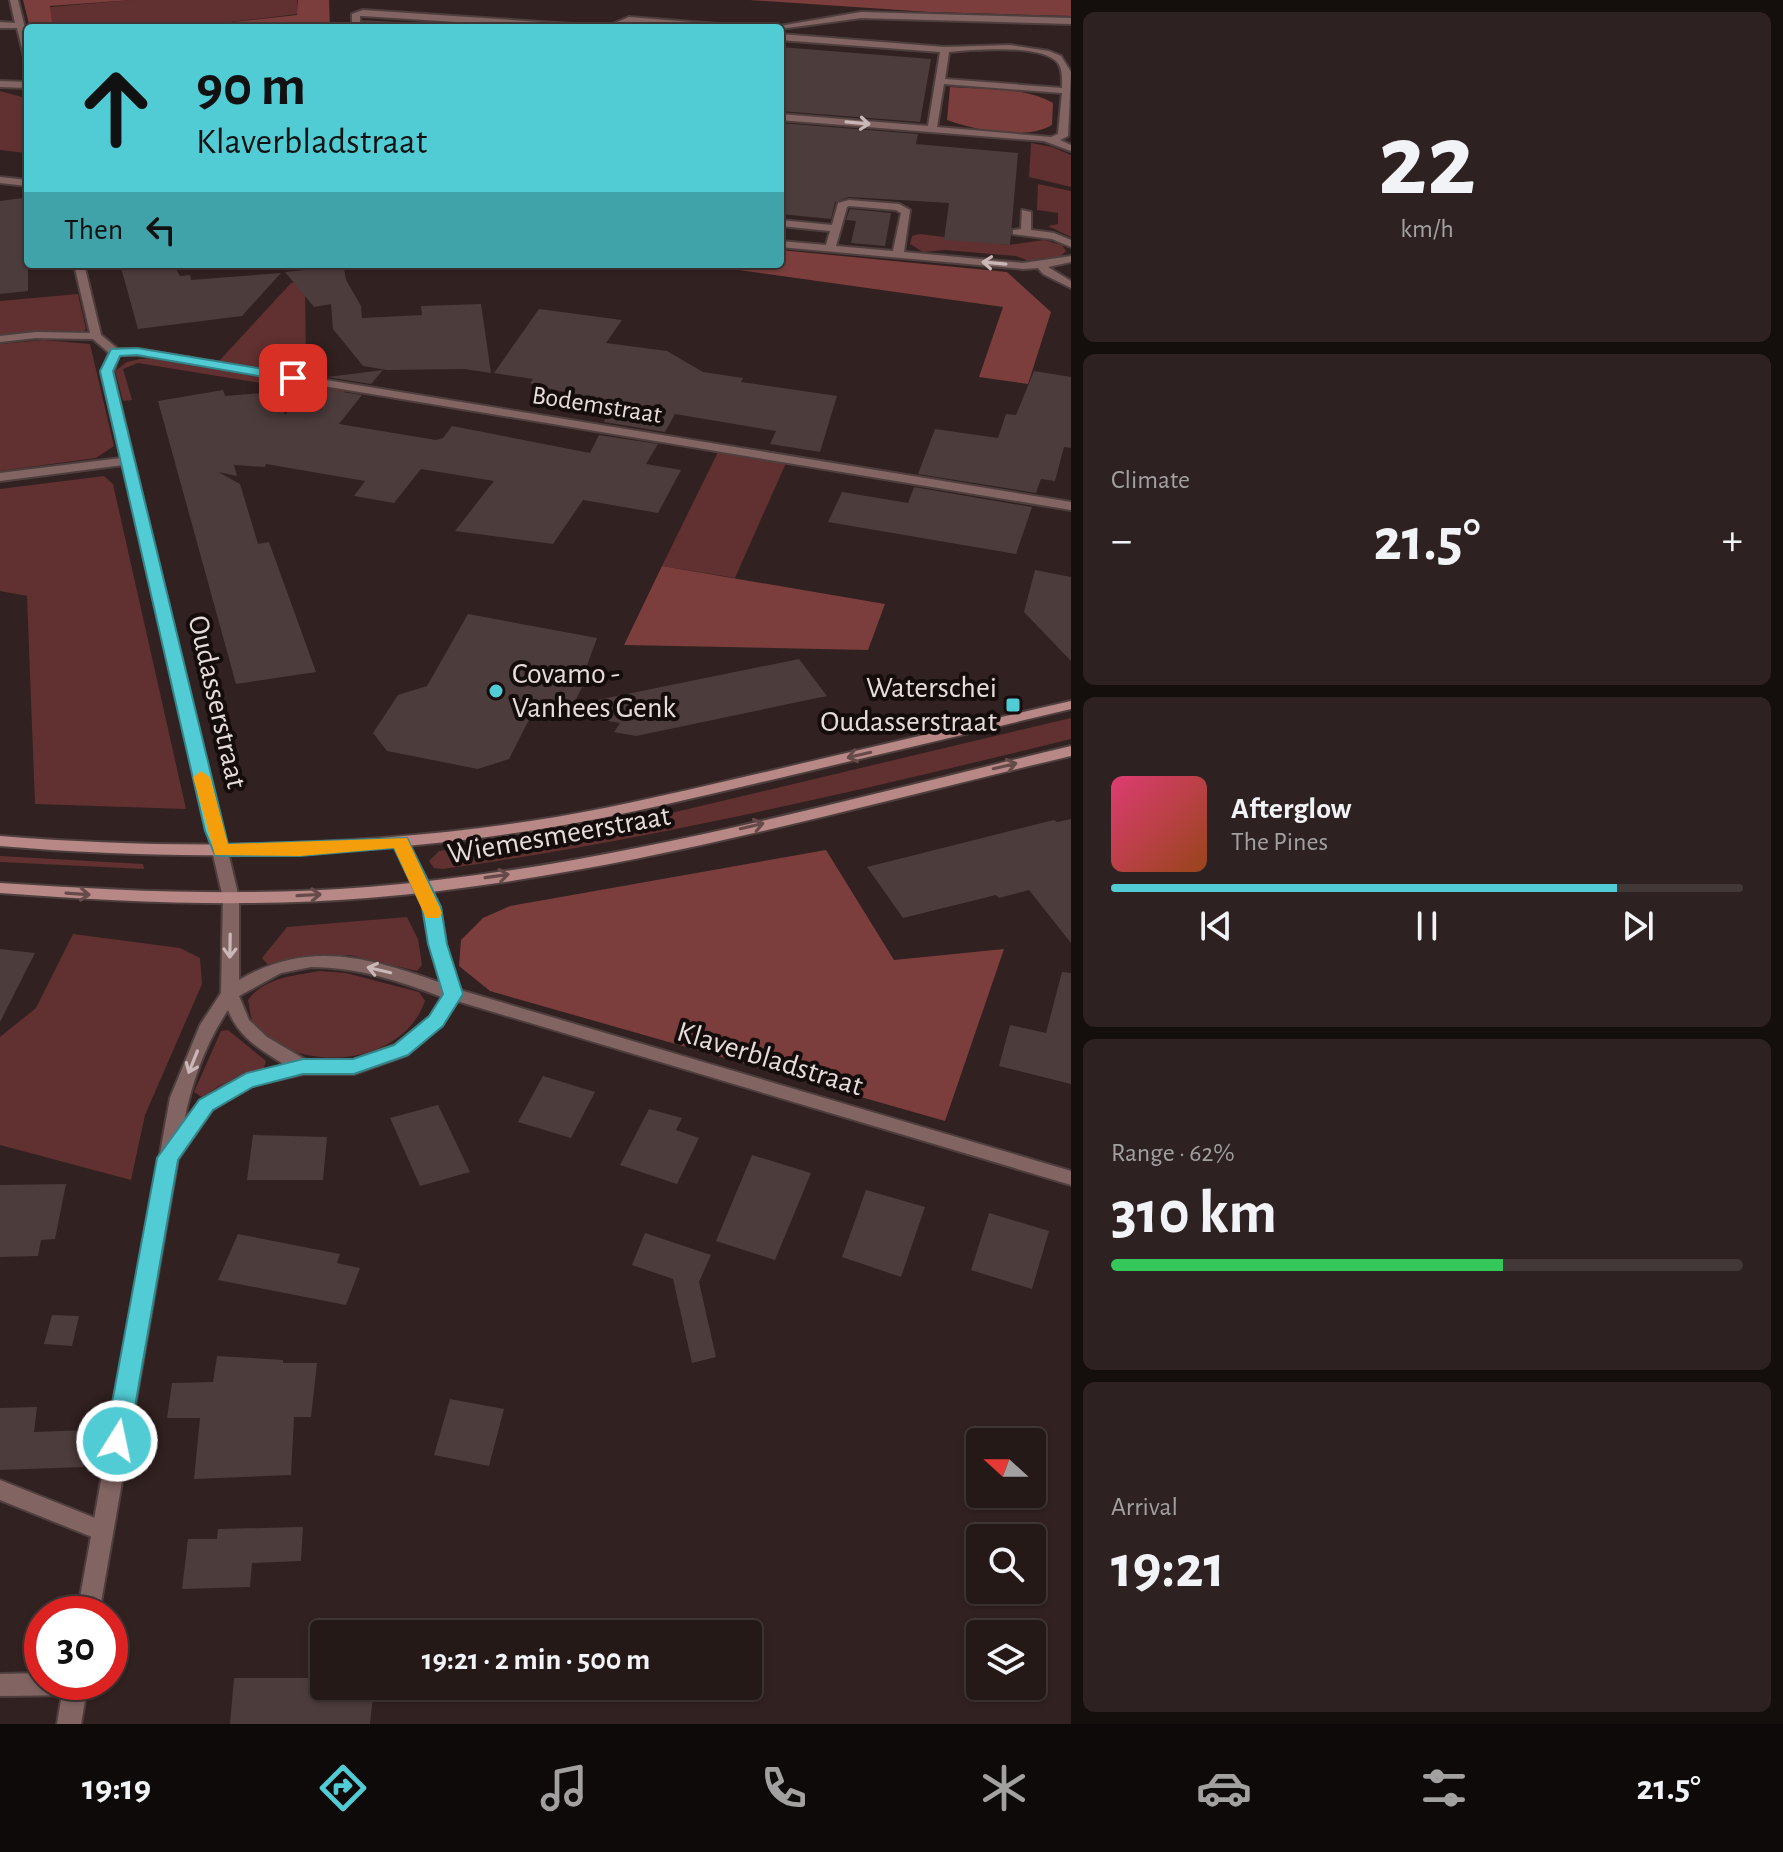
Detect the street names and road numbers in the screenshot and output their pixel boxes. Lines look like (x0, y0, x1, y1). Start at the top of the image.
street label: Bodemstraat (530, 382, 664, 428)
street label: Oudasserstraat (182, 612, 252, 792)
street label: Wiemesmeerstraat (445, 801, 673, 869)
street label: Klaverbladstraat (673, 1016, 867, 1102)

